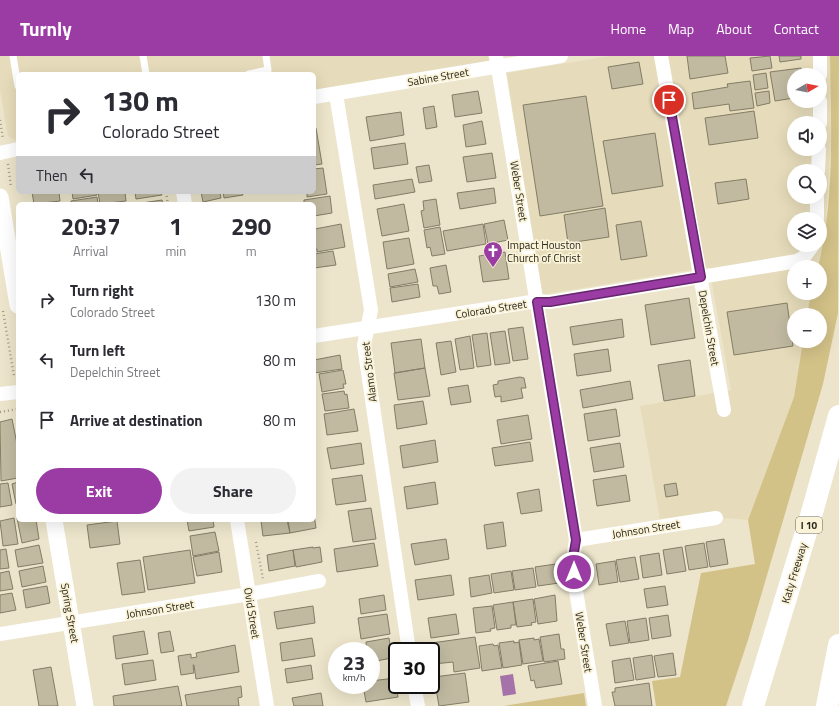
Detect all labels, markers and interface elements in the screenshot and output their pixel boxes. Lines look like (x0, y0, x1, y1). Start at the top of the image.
text: Turnly (20, 14, 72, 43)
text: Home (611, 18, 646, 39)
text: Map (668, 18, 694, 39)
text: About (716, 18, 752, 39)
text: Contact (774, 18, 819, 39)
street label: Sabine Street (406, 64, 470, 90)
north arrow (787, 68, 827, 108)
map controls (787, 68, 827, 348)
text: 130 m (102, 79, 179, 122)
pin (652, 83, 686, 117)
icon: right (36, 88, 88, 140)
icon: arrive (658, 89, 680, 111)
button: sound (787, 116, 827, 156)
text: Colorado Street (102, 118, 219, 145)
street label: Weber Street (506, 160, 532, 223)
text: Then (36, 164, 68, 187)
icon: left (76, 164, 98, 186)
button: search (787, 164, 827, 204)
text: 20:37 (61, 208, 121, 244)
text: 1 (169, 208, 183, 244)
text: 290 (231, 208, 271, 244)
button: layers (787, 212, 827, 252)
place label: Impact Houston Church of Christ (507, 237, 581, 266)
church icon: Impact Houston Church of Christ (482, 240, 504, 268)
text: Arrival (73, 241, 108, 261)
text: min (165, 241, 186, 261)
text: m (246, 241, 257, 261)
button: + (787, 260, 827, 300)
text: Turn right (70, 279, 134, 302)
icon: right (36, 289, 58, 311)
text: 130 m (255, 289, 296, 312)
street label: Depelchin Street (694, 289, 724, 367)
street label: Colorado Street (454, 295, 528, 323)
text: Colorado Street (70, 302, 155, 322)
button: − (787, 308, 827, 348)
text: Turn left (70, 339, 125, 362)
street label: Alamo Street (357, 341, 381, 403)
icon: left (36, 349, 58, 371)
text: 80 m (263, 349, 296, 372)
text: Depelchin Street (70, 362, 160, 382)
icon: arrive (36, 409, 58, 431)
text: Arrive at destination (70, 409, 203, 432)
text: 80 m (263, 409, 296, 432)
button: Exit (36, 468, 162, 514)
button: Share (170, 468, 296, 514)
street label: Johnson Street (611, 516, 681, 542)
road number: I 10 (796, 517, 822, 533)
street label: Katy Freeway (777, 540, 811, 605)
position arrow (553, 551, 595, 593)
street label: Spring Street (57, 582, 83, 644)
street label: Ovid Street (240, 586, 264, 640)
street label: Johnson Street (125, 596, 195, 622)
street label: Weber Street (571, 611, 597, 674)
speed limit sign: 30 (388, 642, 440, 694)
text: 23 (343, 647, 365, 678)
text: km/h (343, 670, 365, 685)

